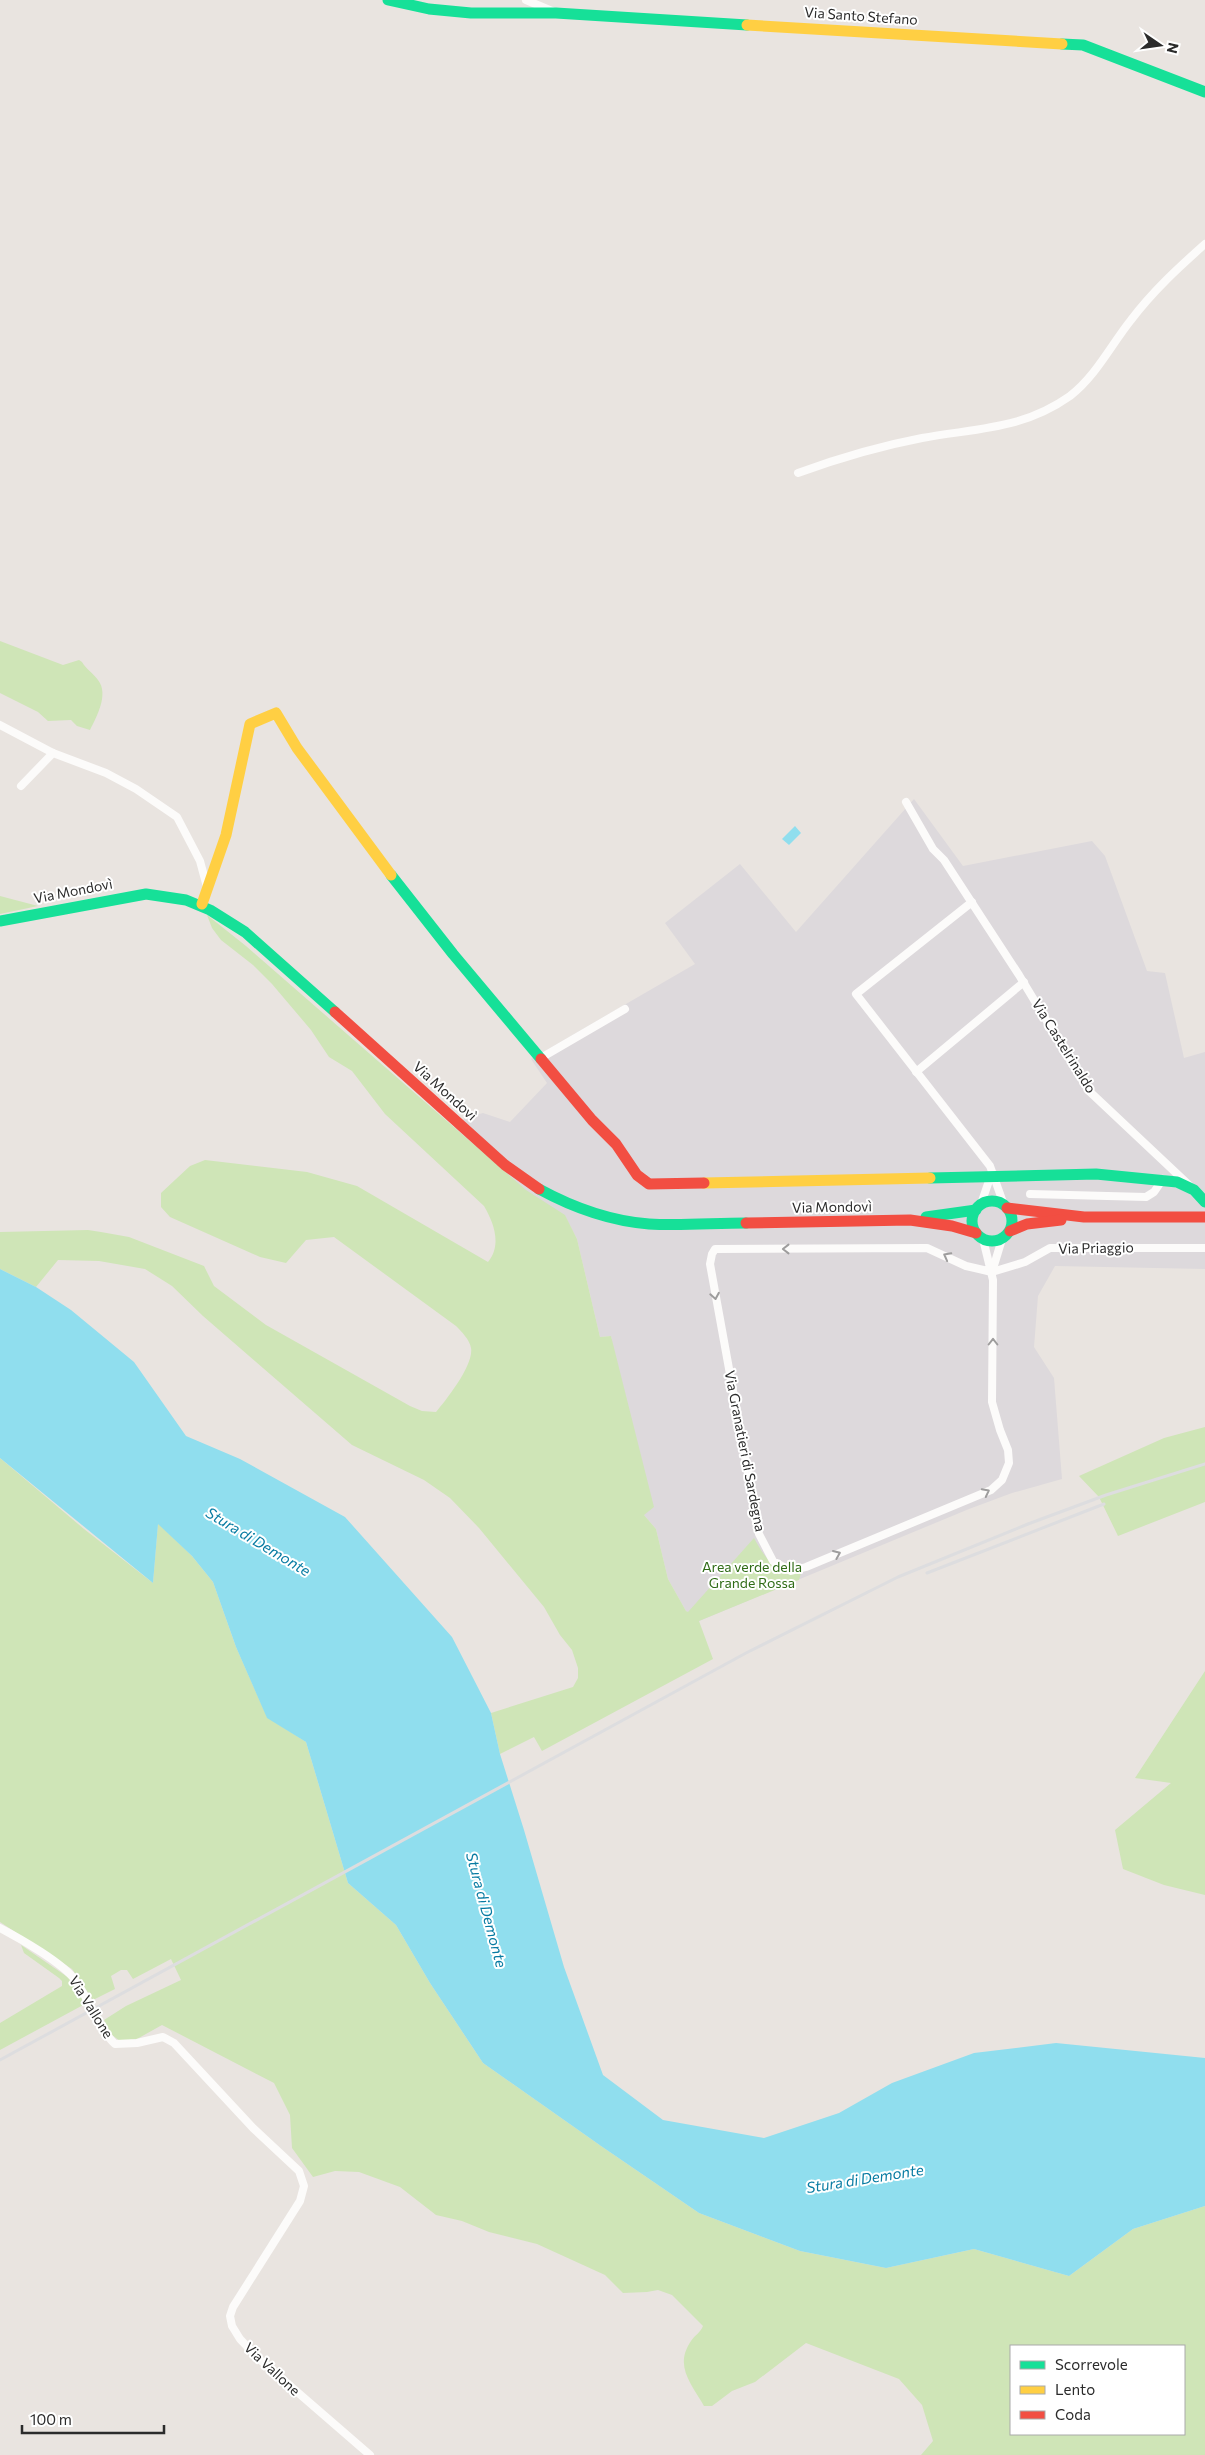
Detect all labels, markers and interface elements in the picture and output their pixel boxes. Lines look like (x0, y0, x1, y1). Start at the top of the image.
street label: Via Santo Stefano (804, 3, 918, 28)
north arrow (1135, 20, 1185, 70)
text: N (1164, 41, 1183, 55)
street label: Via Mondovì (32, 875, 114, 906)
street label: Via Castelrinaldo (1029, 996, 1100, 1096)
street label: Via Mondovì (410, 1058, 481, 1124)
street label: Via Mondovì (792, 1197, 872, 1216)
street label: Via Priaggio (1058, 1238, 1134, 1257)
one-way arrow (782, 1244, 790, 1254)
one-way arrow (943, 1252, 952, 1262)
one-way arrow (710, 1292, 720, 1300)
one-way arrow (988, 1337, 998, 1345)
street label: Via Granatieri di Sardegna (722, 1369, 769, 1533)
one-way arrow (981, 1488, 990, 1498)
water label: Stura di Demonte (203, 1503, 314, 1579)
one-way arrow (832, 1550, 841, 1561)
park label: Area verde della Grande Rossa (702, 1558, 802, 1591)
water label: Stura di Demonte (463, 1850, 511, 1969)
street label: Via Vallone (66, 1972, 117, 2041)
water label: Stura di Demonte (805, 2160, 925, 2196)
street label: Via Vallone (241, 2338, 304, 2399)
legend (1010, 2345, 1185, 2435)
text: Scorrevole (1055, 2355, 1128, 2373)
text: Lento (1055, 2380, 1095, 2398)
scale bar (22, 2402, 165, 2434)
text: Coda (1055, 2405, 1091, 2423)
text: 100 m (30, 2410, 72, 2428)

